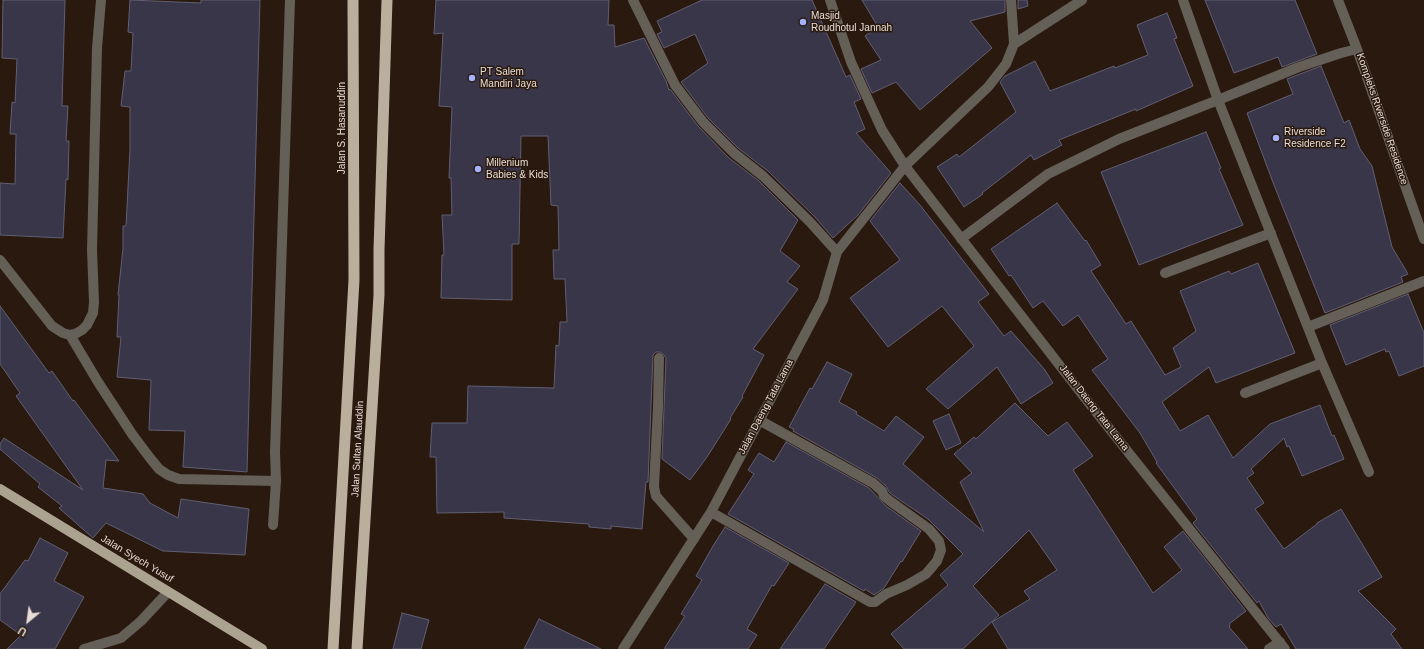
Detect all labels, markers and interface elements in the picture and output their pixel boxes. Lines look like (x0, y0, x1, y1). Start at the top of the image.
place label: Masjid Roudhotul Jannah (811, 10, 892, 34)
marker: Masjid Roudhotul Jannah (798, 17, 808, 27)
street label: Kompleks Riverside Residence (1354, 52, 1410, 186)
place label: PT Salem Mandiri Jaya (480, 66, 537, 90)
marker: PT Salem Mandiri Jaya (467, 73, 477, 83)
street label: Jalan S. Hasanuddin (336, 82, 348, 174)
place label: Riverside Residence F2 (1284, 126, 1346, 150)
marker: Riverside Residence F2 (1271, 133, 1281, 143)
place label: Millenium Babies & Kids (486, 157, 548, 180)
marker: Millenium Babies & Kids (473, 164, 483, 174)
street label: Jalan Daeng Tata Lama (736, 358, 796, 456)
street label: Jalan Daeng Tata Lama (1057, 363, 1131, 453)
street label: Jalan Sultan Alauddin (349, 400, 367, 498)
street label: Jalan Syech Yusuf (99, 533, 175, 585)
north arrow (8, 601, 48, 641)
text: U (16, 624, 29, 639)

